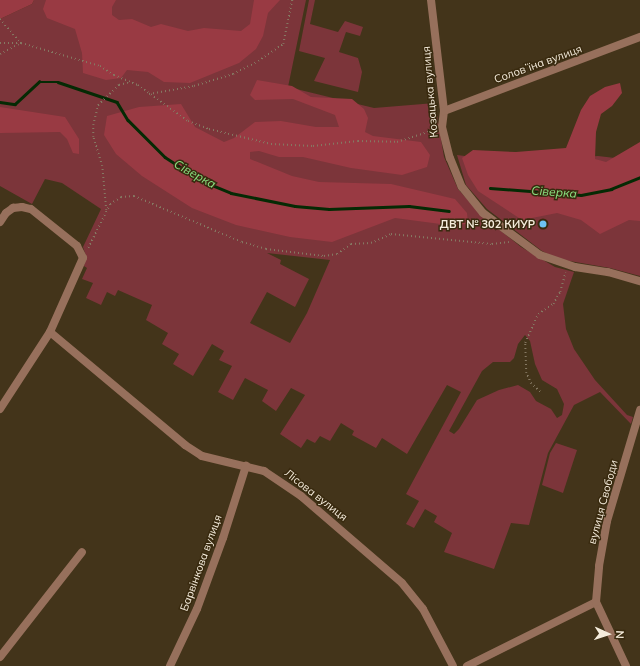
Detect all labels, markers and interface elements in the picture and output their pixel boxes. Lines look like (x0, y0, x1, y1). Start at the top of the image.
street label: Соловʼїна вулиця (492, 42, 584, 86)
street label: Козацька вулиця (419, 46, 441, 138)
water label: Сіверка (172, 157, 218, 191)
water label: Сіверка (531, 183, 577, 201)
place label: ДВТ № 302 КИУР (440, 217, 535, 231)
marker: ДВТ № 302 КИУР (538, 219, 548, 229)
street label: вулиця Свободи (585, 459, 621, 545)
street label: Лісова вулиця (282, 466, 350, 524)
street label: Барвінкова вулиця (177, 513, 225, 613)
north arrow (588, 614, 628, 654)
text: N (613, 630, 627, 639)

